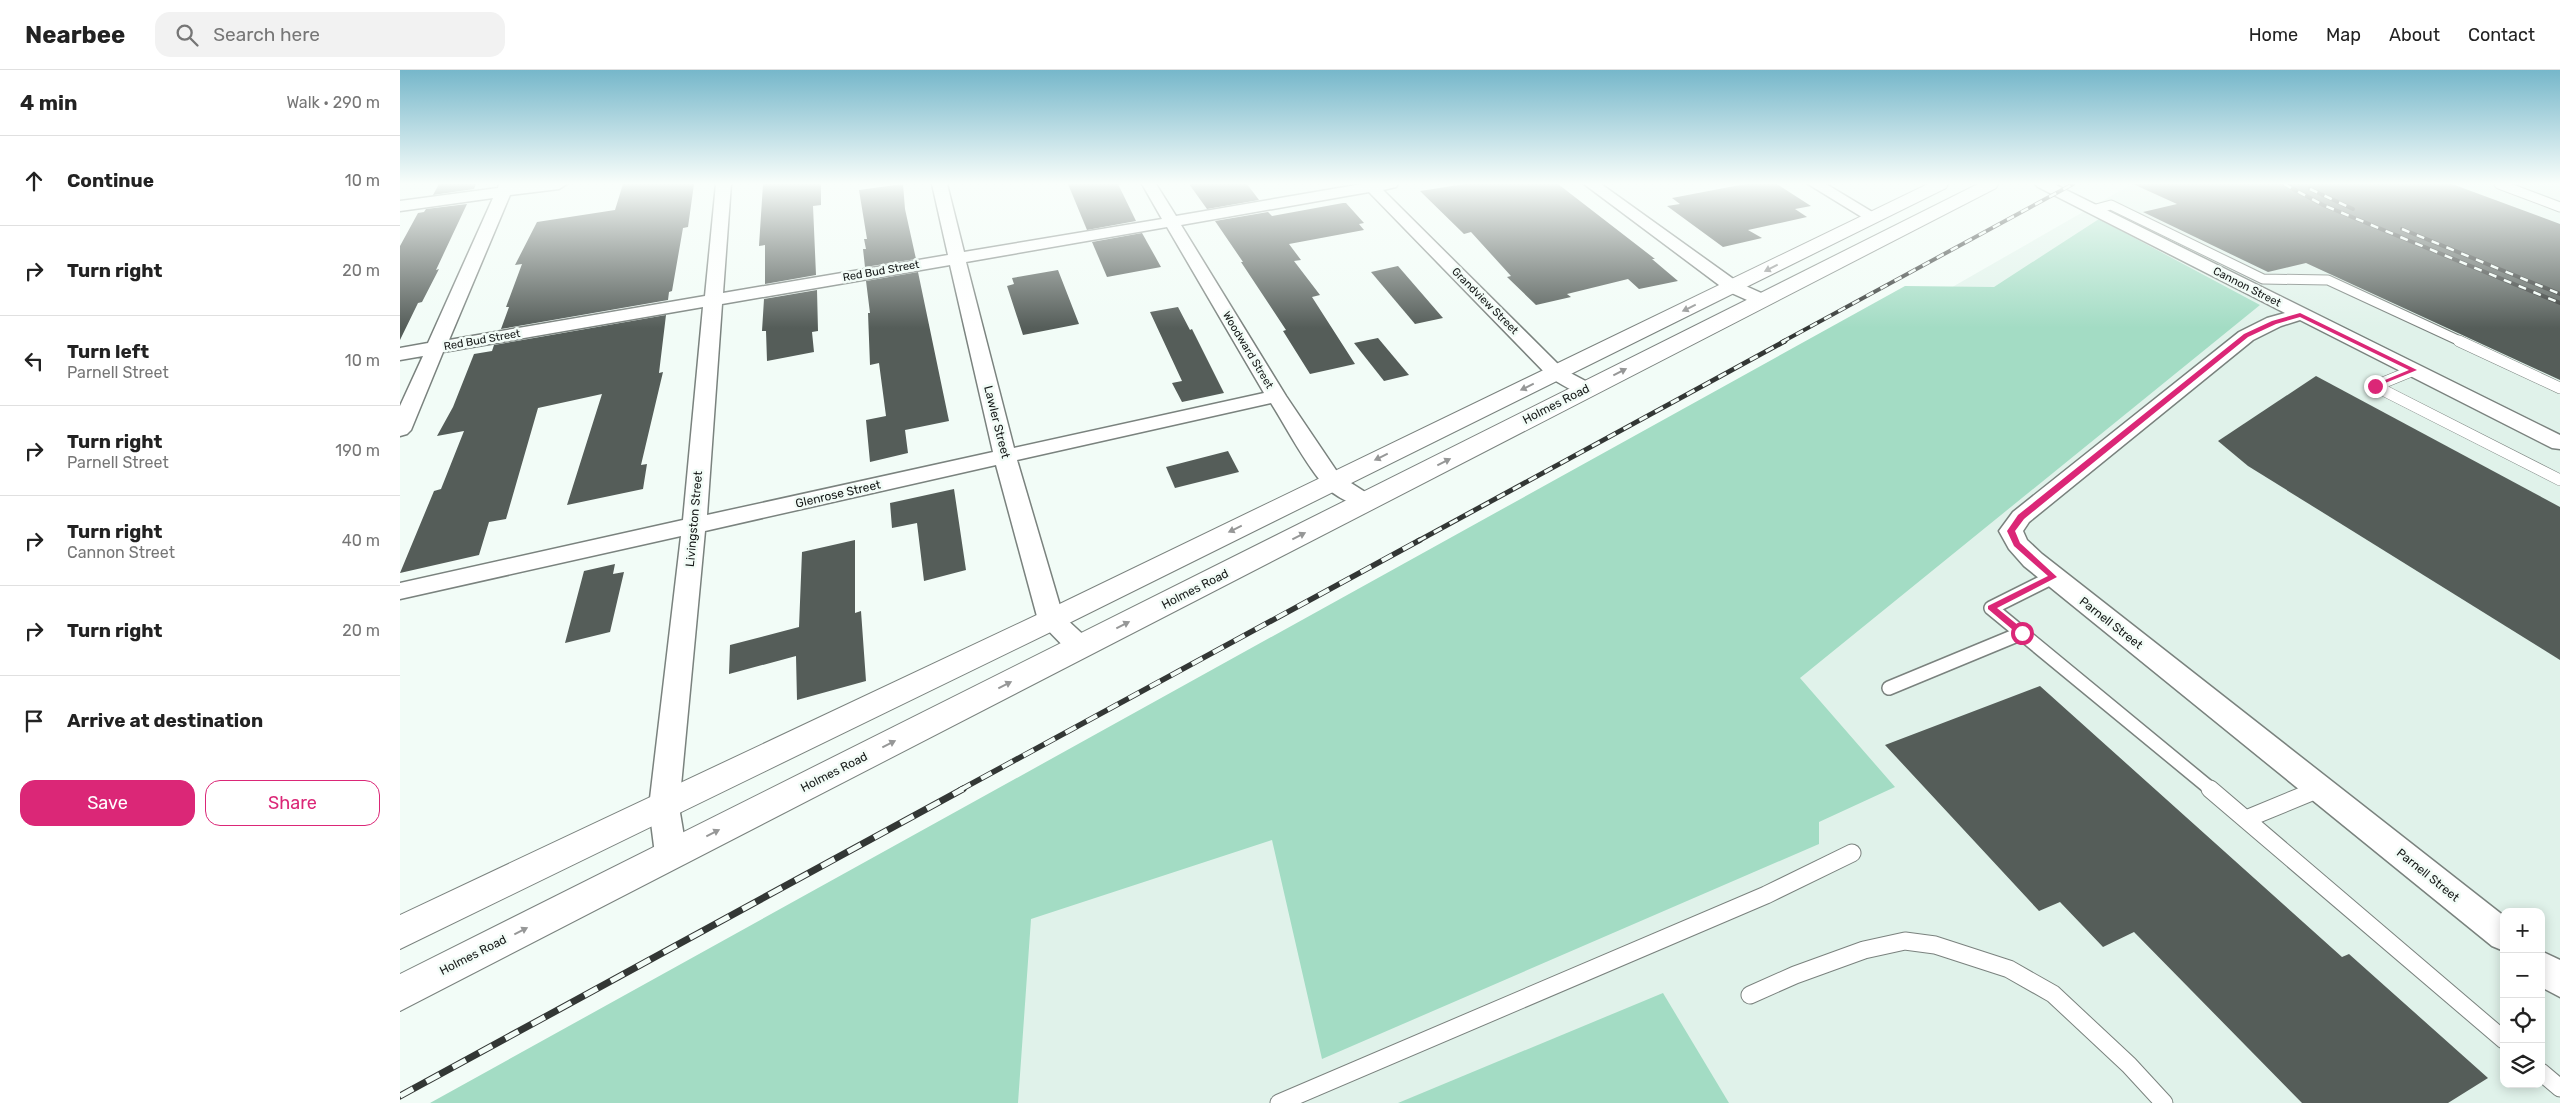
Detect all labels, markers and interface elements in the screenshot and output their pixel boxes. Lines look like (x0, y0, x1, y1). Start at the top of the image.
search box (155, 12, 505, 57)
text: Nearbee (25, 21, 125, 49)
icon: search (173, 21, 201, 49)
text: Search here (213, 23, 320, 46)
text: Home (2249, 24, 2298, 46)
text: Map (2326, 24, 2361, 46)
text: About (2389, 24, 2440, 46)
text: Contact (2468, 24, 2535, 46)
text: 4 min (20, 90, 78, 115)
text: Walk · 290 m (286, 93, 380, 112)
icon: ahead (20, 167, 48, 195)
text: Continue (67, 169, 154, 192)
text: 10 m (345, 171, 380, 190)
icon: right (20, 257, 48, 285)
street label: Red Bud Street (842, 258, 921, 284)
text: Turn right (67, 259, 162, 282)
text: 20 m (342, 261, 380, 280)
one-way arrow (1764, 264, 1778, 272)
street label: Cannon Street (2211, 264, 2284, 310)
street label: Grandview Street (1449, 265, 1521, 337)
one-way arrow (1682, 304, 1697, 313)
street label: Woodward Street (1220, 309, 1276, 391)
street label: Red Bud Street (443, 327, 522, 353)
text: Turn left (67, 340, 149, 363)
icon: left (20, 347, 48, 375)
text: 10 m (345, 351, 380, 370)
text: Parnell Street (67, 363, 169, 382)
one-way arrow (1612, 368, 1627, 376)
route end (2364, 375, 2387, 398)
street label: Holmes Road (1520, 381, 1592, 427)
one-way arrow (1520, 383, 1535, 391)
street label: Lawler Street (981, 384, 1013, 460)
text: Turn right (67, 430, 162, 453)
icon: right (20, 437, 48, 465)
text: 190 m (335, 441, 380, 460)
text: Parnell Street (67, 453, 169, 472)
one-way arrow (1374, 453, 1388, 461)
one-way arrow (1437, 458, 1451, 466)
street label: Livingston Street (683, 470, 705, 568)
street label: Glenrose Street (794, 477, 882, 511)
text: Turn right (67, 520, 162, 543)
one-way arrow (1228, 525, 1242, 533)
icon: right (20, 527, 48, 555)
text: 40 m (342, 531, 380, 550)
one-way arrow (1292, 532, 1306, 540)
text: Cannon Street (67, 543, 175, 562)
street label: Holmes Road (1159, 566, 1231, 612)
street label: Parnell Street (2077, 594, 2146, 652)
icon: right (20, 617, 48, 645)
text: Turn right (67, 619, 162, 642)
text: 20 m (342, 621, 380, 640)
one-way arrow (1116, 621, 1130, 629)
route start (2011, 622, 2034, 645)
one-way arrow (998, 681, 1012, 689)
icon: arrive (20, 707, 48, 735)
text: Arrive at destination (67, 709, 263, 732)
one-way arrow (882, 740, 896, 748)
street label: Holmes Road (798, 749, 870, 795)
button: Save (20, 780, 195, 826)
button: Share (205, 780, 380, 826)
one-way arrow (706, 829, 720, 837)
street label: Parnell Street (2394, 846, 2462, 905)
map controls (2500, 908, 2545, 1088)
button: + (2500, 908, 2545, 953)
one-way arrow (514, 927, 529, 935)
street label: Holmes Road (437, 932, 509, 978)
button: − (2500, 953, 2545, 998)
button: locate (2500, 998, 2545, 1043)
button: layers (2500, 1043, 2545, 1088)

